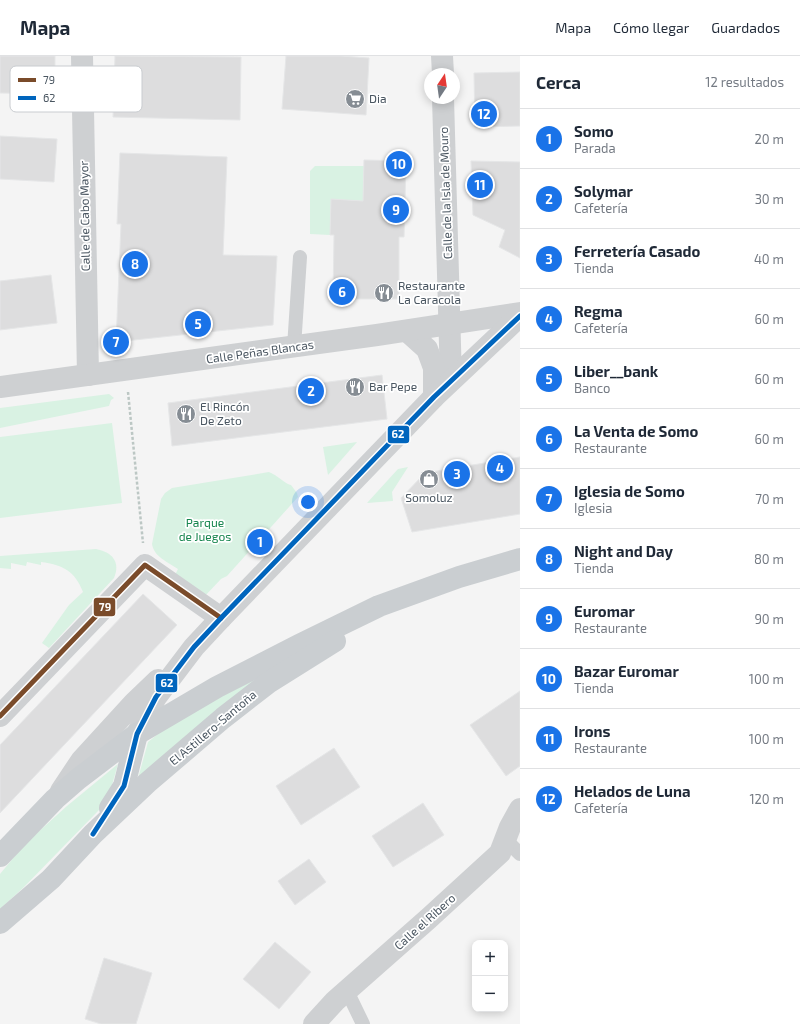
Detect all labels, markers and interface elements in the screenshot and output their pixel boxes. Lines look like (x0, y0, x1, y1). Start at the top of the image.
text: Mapa (20, 16, 70, 39)
text: Mapa (555, 19, 591, 36)
text: Cómo llegar (613, 19, 689, 36)
text: Guardados (711, 19, 780, 36)
legend (10, 66, 142, 112)
north arrow (424, 68, 460, 104)
text: Cerca (536, 72, 581, 92)
text: 79 (43, 73, 55, 86)
text: 12 resultados (705, 74, 784, 90)
supermarket icon: Dia (344, 88, 366, 110)
text: 62 (43, 91, 55, 104)
place label: Dia (369, 91, 387, 105)
pin: 12 (471, 99, 497, 129)
text: Somo (574, 122, 614, 140)
street label: Calle de la Isla de Mouro (436, 127, 454, 259)
text: 1 (546, 131, 552, 147)
text: 20 m (755, 131, 784, 147)
text: Parada (574, 140, 616, 156)
pin: 10 (386, 149, 412, 179)
street label: Calle de Cabo Mayor (76, 160, 92, 271)
pin: 11 (467, 170, 493, 200)
text: Solymar (574, 182, 633, 200)
text: 2 (545, 191, 553, 207)
text: 30 m (755, 191, 784, 207)
pin: 9 (383, 195, 409, 225)
text: Cafetería (574, 200, 628, 216)
text: Ferretería Casado (574, 242, 700, 260)
pin: 8 (122, 249, 148, 279)
text: 3 (545, 251, 553, 267)
text: 40 m (754, 251, 784, 267)
text: Tienda (574, 260, 614, 276)
pin: 6 (329, 277, 355, 307)
place label: Restaurante La Caracola (398, 278, 465, 306)
restaurant icon: Restaurante La Caracola (373, 282, 395, 304)
text: Regma (574, 302, 623, 320)
pin: 5 (185, 309, 211, 339)
text: 4 (545, 311, 553, 327)
text: 60 m (754, 311, 784, 327)
text: Cafetería (574, 320, 628, 336)
pin: 7 (103, 327, 129, 357)
street label: Calle Peñas Blancas (205, 337, 315, 365)
text: Liber__bank (574, 362, 658, 380)
text: 5 (545, 371, 553, 387)
text: 60 m (754, 371, 784, 387)
pin: 2 (298, 376, 324, 406)
restaurant icon: Bar Pepe (344, 376, 366, 398)
place label: Bar Pepe (369, 379, 417, 393)
text: Banco (574, 380, 610, 396)
place label: El Rincón De Zeto (200, 399, 250, 427)
restaurant icon: El Rincón De Zeto (175, 403, 197, 425)
text: La Venta de Somo (574, 422, 698, 440)
line badge: 62 (387, 425, 410, 444)
text: 62 (392, 427, 404, 440)
text: 6 (545, 431, 553, 447)
text: 60 m (754, 431, 784, 447)
text: Restaurante (574, 440, 647, 456)
pin: 4 (487, 453, 513, 483)
pin: 3 (444, 459, 470, 489)
shop icon: Somoluz (418, 468, 440, 490)
text: Iglesia de Somo (574, 482, 685, 500)
place label: Somoluz (405, 490, 453, 504)
text: 7 (546, 491, 552, 507)
text: 70 m (755, 491, 784, 507)
your location (298, 492, 318, 512)
text: Iglesia (574, 500, 612, 516)
park label: Parque de Juegos (179, 515, 231, 543)
pin: 1 (247, 527, 273, 557)
text: Night and Day (574, 542, 673, 560)
text: 8 (545, 551, 553, 567)
text: 80 m (754, 551, 784, 567)
text: Tienda (574, 560, 614, 576)
line badge: 79 (93, 597, 116, 617)
text: 79 (99, 600, 111, 613)
text: Euromar (574, 602, 635, 620)
text: 9 (545, 611, 553, 627)
text: 90 m (754, 611, 784, 627)
text: Restaurante (574, 620, 647, 636)
text: Bazar Euromar (574, 662, 679, 680)
text: 10 (542, 671, 556, 687)
text: 100 m (749, 671, 784, 687)
line badge: 62 (155, 673, 178, 693)
text: 62 (161, 676, 173, 689)
text: Tienda (574, 680, 614, 696)
street label: El Astillero-Santoña (166, 687, 259, 768)
text: Irons (574, 722, 611, 740)
text: 11 (543, 731, 555, 747)
text: 100 m (749, 731, 784, 747)
text: Restaurante (574, 740, 647, 756)
text: Helados de Luna (574, 782, 690, 800)
text: 12 (542, 791, 556, 807)
text: 120 m (749, 791, 784, 807)
text: Cafetería (574, 800, 628, 816)
street label: Calle el Ribero (391, 890, 458, 952)
map controls (472, 940, 508, 1012)
button: + (472, 940, 508, 976)
button: − (472, 976, 508, 1012)

